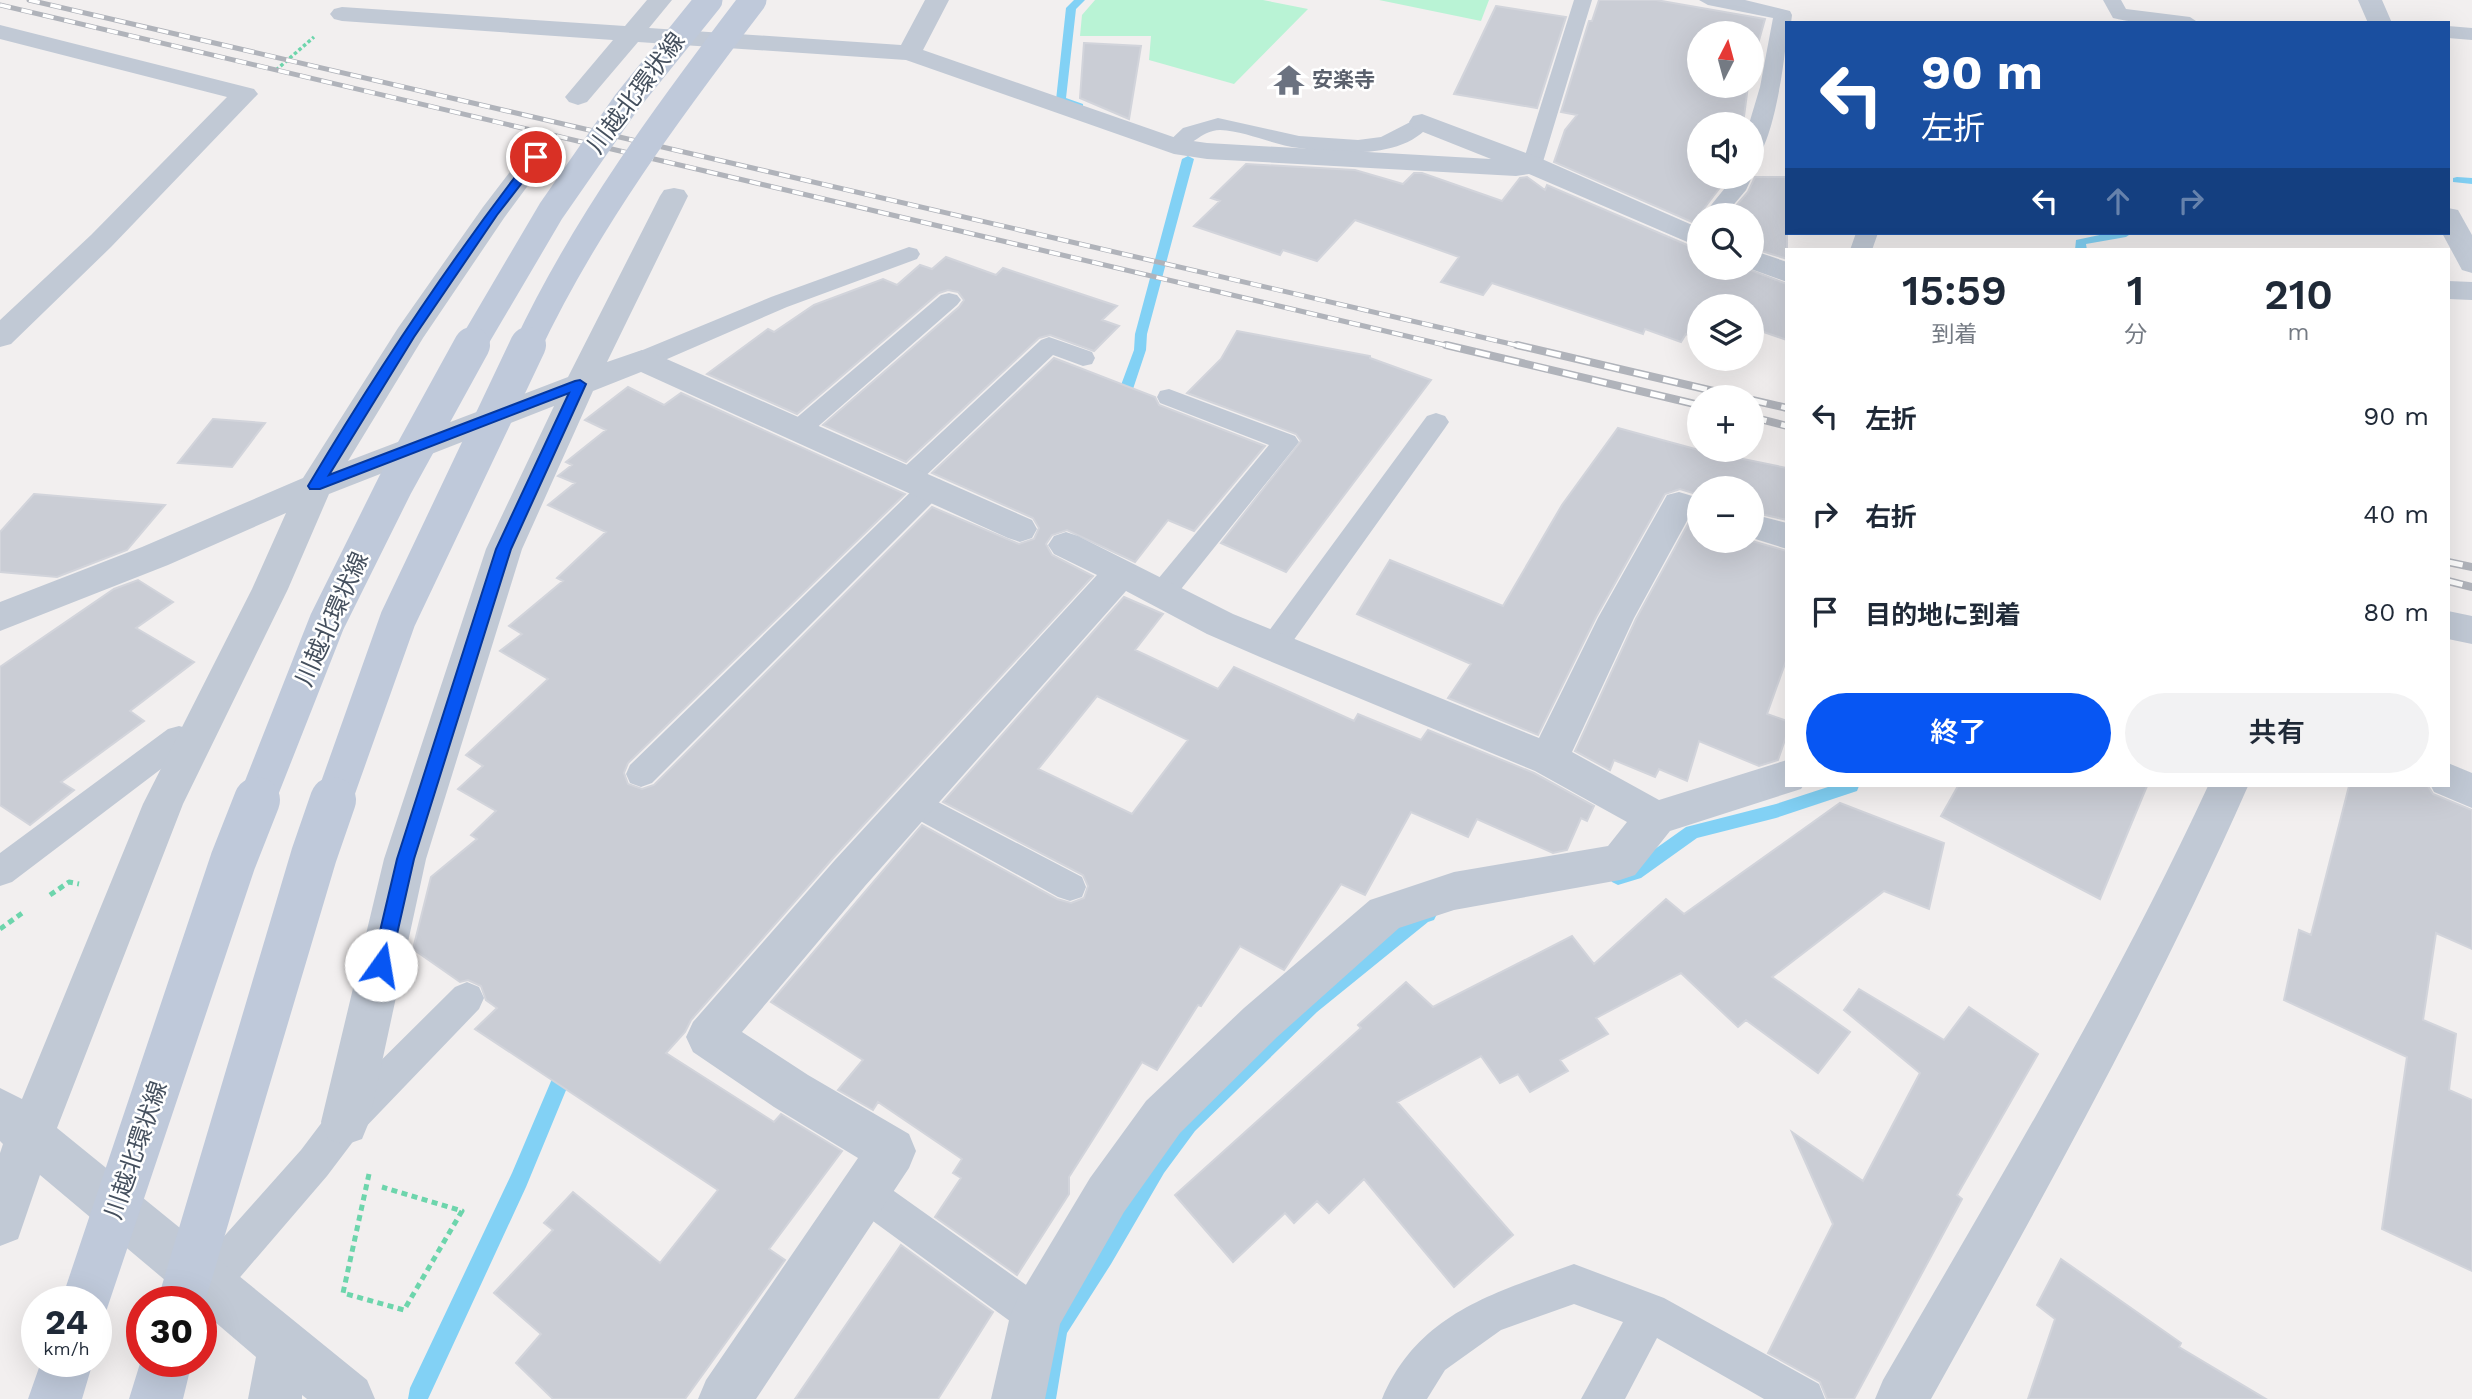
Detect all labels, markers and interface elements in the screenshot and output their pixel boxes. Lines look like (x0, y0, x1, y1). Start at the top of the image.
north arrow (1687, 21, 1764, 98)
map controls (1687, 21, 1764, 553)
street label: 川越北環状線 (581, 27, 691, 159)
text: 90 m (1921, 43, 2043, 101)
icon: left (1806, 49, 1897, 140)
temple icon: 安楽寺 (1272, 63, 1306, 97)
place label: 安楽寺 (1312, 67, 1375, 92)
text: 左折 (1921, 109, 1985, 147)
button: sound (1687, 112, 1764, 189)
pin (506, 127, 566, 187)
icon: arrive (517, 138, 555, 176)
icon: left (2026, 182, 2064, 220)
icon: ahead (2099, 182, 2137, 220)
icon: right (2172, 182, 2210, 220)
button: search (1687, 203, 1764, 280)
text: 15:59 (1902, 266, 2007, 315)
text: 1 (2127, 266, 2144, 315)
text: 210 (2264, 270, 2333, 319)
button: layers (1687, 294, 1764, 371)
text: m (2287, 319, 2309, 346)
text: 到着 (1931, 321, 1977, 348)
text: 分 (2124, 321, 2147, 348)
button: + (1687, 385, 1764, 462)
icon: left (1806, 397, 1844, 435)
text: 90 m (2363, 401, 2429, 431)
text: 左折 (1865, 404, 1917, 434)
button: − (1687, 476, 1764, 553)
icon: right (1806, 495, 1844, 533)
text: 40 m (2363, 499, 2429, 529)
text: 右折 (1865, 502, 1917, 532)
street label: 川越北環状線 (290, 548, 374, 690)
icon: arrive (1806, 593, 1844, 631)
text: 80 m (2363, 597, 2429, 627)
text: 目的地に到着 (1865, 600, 2021, 630)
button: 終了 (1806, 693, 2111, 773)
button: 共有 (2125, 693, 2429, 773)
position arrow (344, 928, 418, 1002)
street label: 川越北環状線 (99, 1077, 173, 1223)
speed limit sign: 30 (126, 1286, 217, 1377)
text: 24 (45, 1301, 88, 1343)
text: km/h (43, 1338, 90, 1359)

